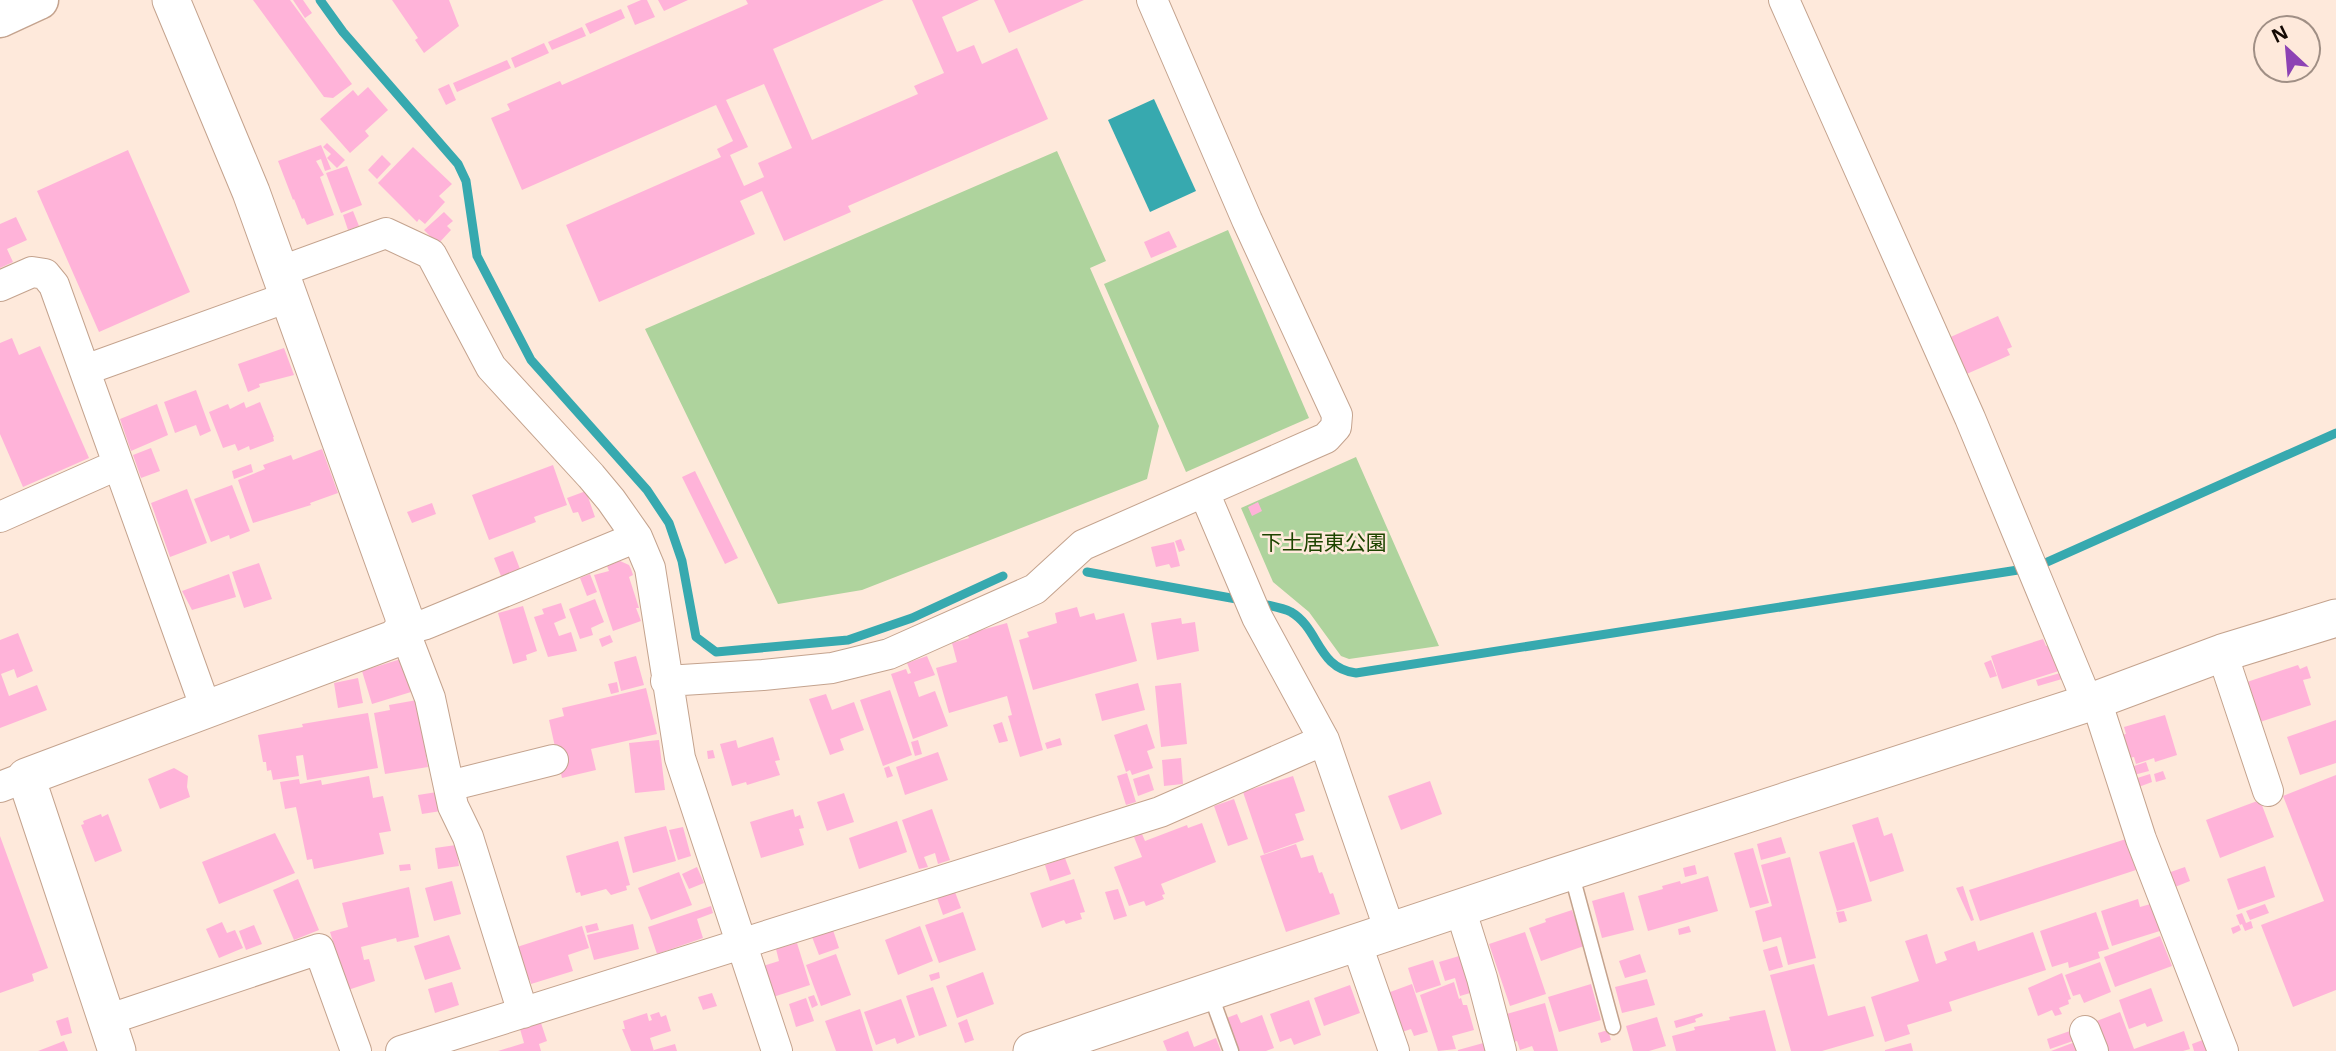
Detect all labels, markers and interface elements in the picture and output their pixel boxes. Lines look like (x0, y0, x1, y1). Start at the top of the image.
north arrow (2252, 14, 2322, 84)
text: N (2267, 19, 2292, 49)
park label: 下土居東公園 (1261, 528, 1387, 556)

